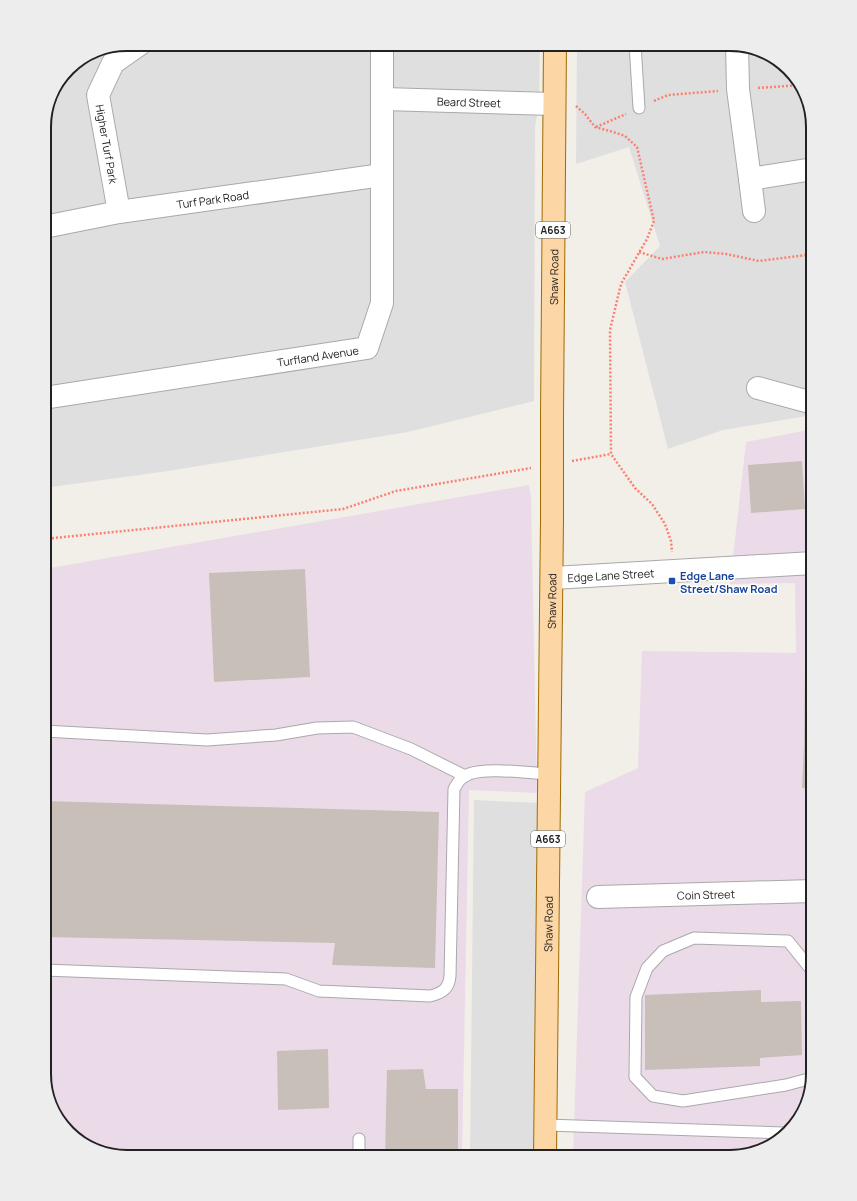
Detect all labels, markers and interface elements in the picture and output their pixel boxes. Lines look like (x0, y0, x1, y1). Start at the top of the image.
street label: Beard Street (437, 93, 501, 110)
street label: Higher Turf Park (93, 103, 121, 185)
street label: Turf Park Road (175, 186, 250, 211)
road number: A663 (536, 222, 570, 238)
street label: Shaw Road (545, 249, 561, 305)
street label: Turfland Avenue (276, 342, 360, 369)
street label: Edge Lane Street (567, 565, 655, 585)
place label: Edge Lane Street/Shaw Road (680, 568, 778, 596)
street label: Shaw Road (543, 573, 559, 629)
marker: Edge Lane Street/Shaw Road (667, 576, 677, 586)
road number: A663 (531, 831, 565, 847)
street label: Coin Street (677, 886, 735, 902)
street label: Shaw Road (540, 896, 555, 952)

